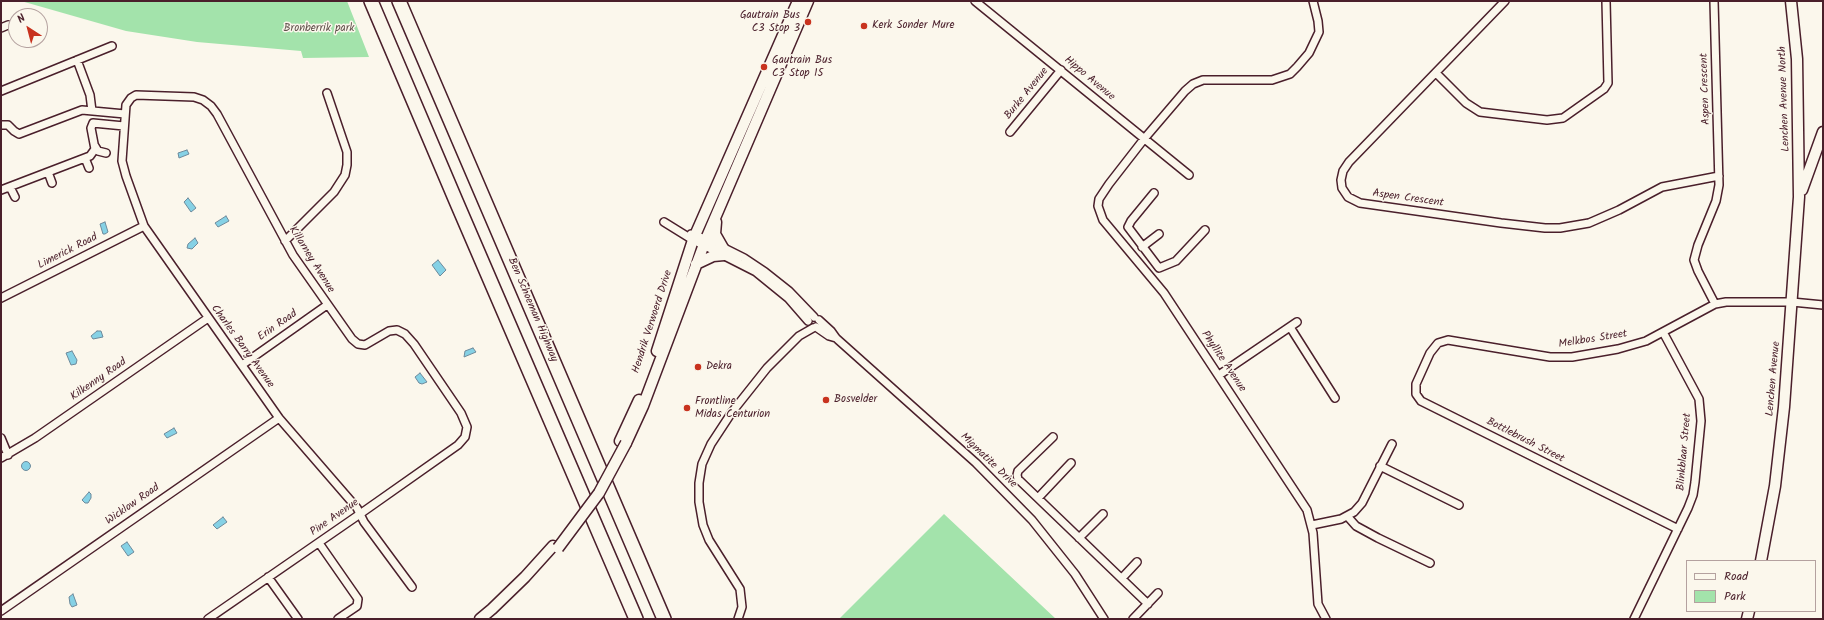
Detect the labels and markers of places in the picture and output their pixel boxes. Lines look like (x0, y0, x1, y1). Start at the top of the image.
place label: Gautrain Bus C3 Stop 3 (740, 9, 800, 35)
marker: Gautrain Bus C3 Stop 3 (803, 17, 813, 27)
place label: Kerk Sonder Mure (872, 19, 954, 33)
marker: Kerk Sonder Mure (859, 21, 869, 31)
place label: Gautrain Bus C3 Stop 15 (772, 54, 832, 80)
marker: Gautrain Bus C3 Stop 15 (759, 62, 769, 72)
place label: Dekra (706, 360, 732, 374)
marker: Dekra (693, 362, 703, 372)
place label: Bosvelder (834, 393, 877, 407)
place label: Frontline Midas Centurion (695, 395, 770, 421)
marker: Bosvelder (821, 395, 831, 405)
marker: Frontline Midas Centurion (682, 403, 692, 413)

